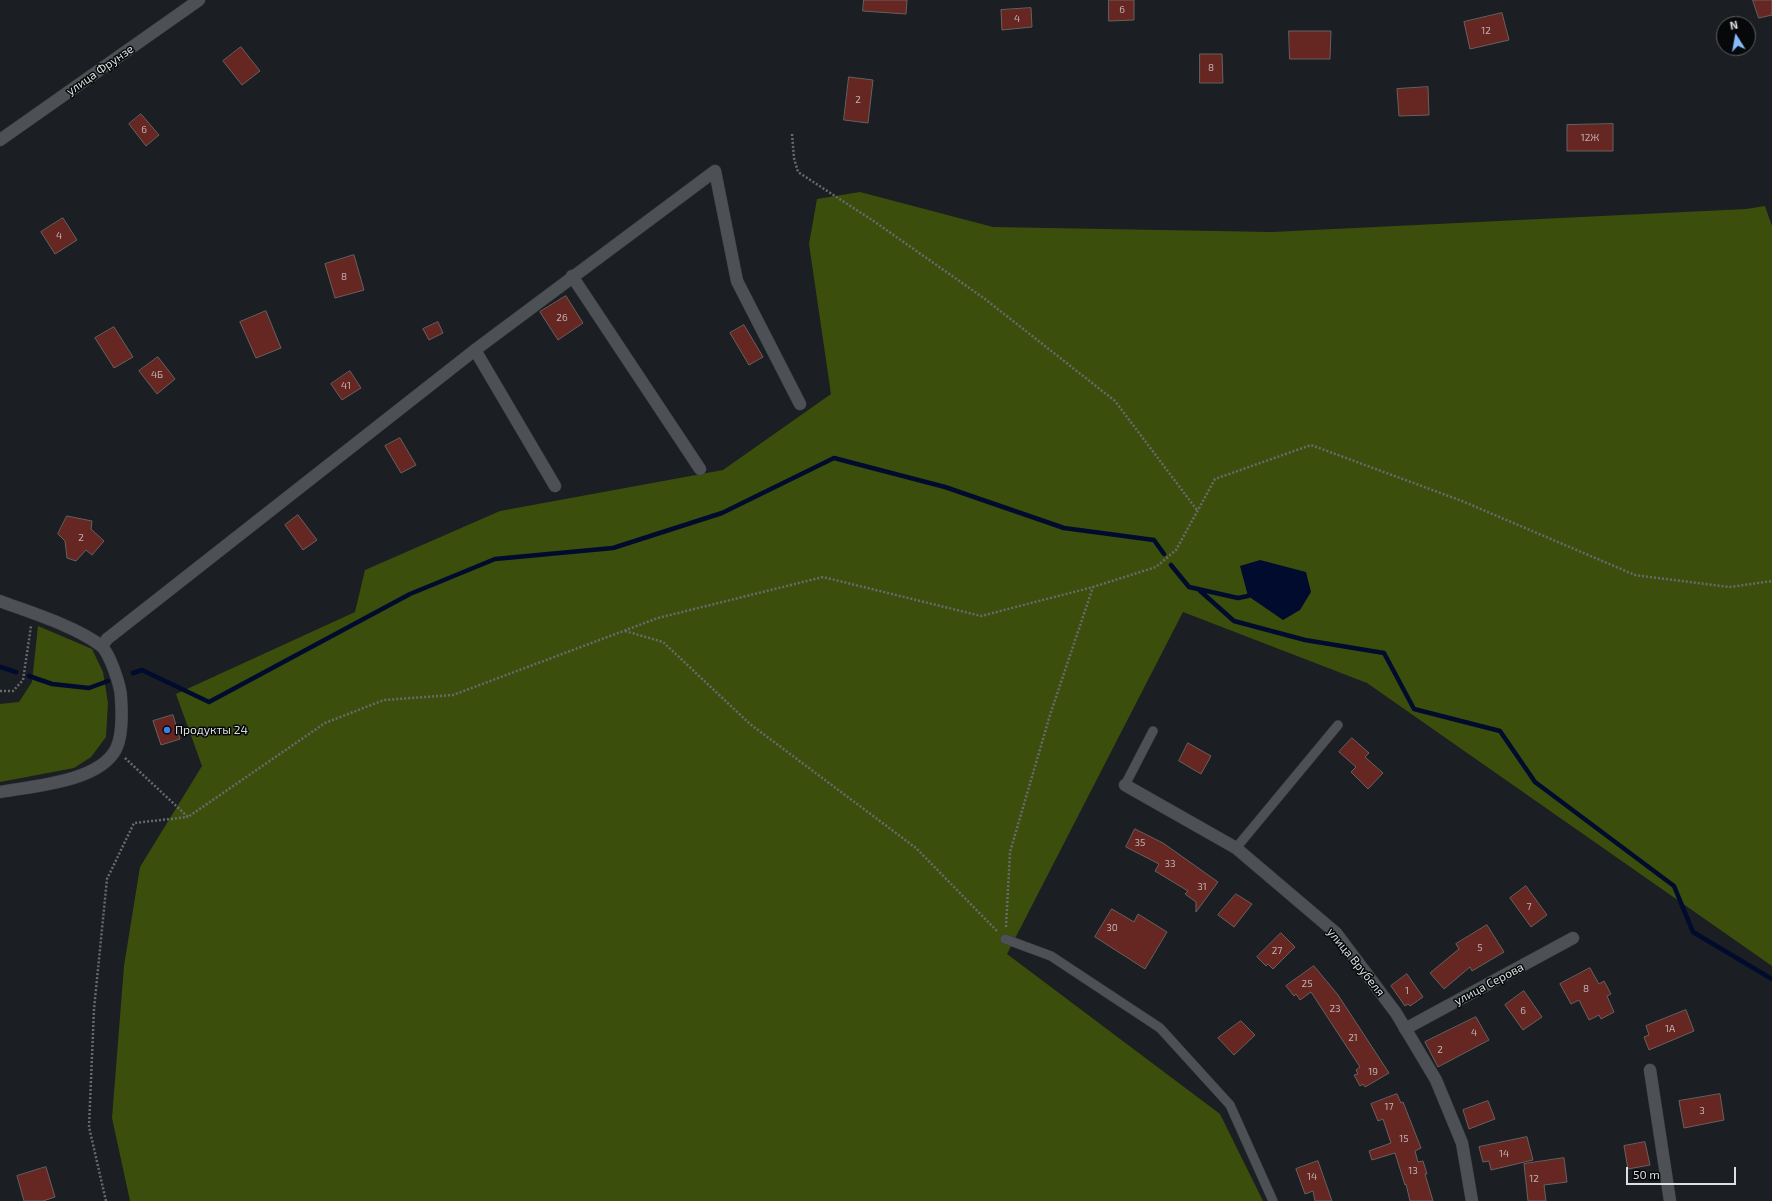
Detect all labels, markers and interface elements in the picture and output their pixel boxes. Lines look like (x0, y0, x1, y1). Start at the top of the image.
house number: 6 (1119, 4, 1125, 16)
house number: 4 (1014, 13, 1020, 25)
north arrow (1716, 16, 1756, 56)
text: N (1729, 18, 1739, 32)
house number: 12 (1481, 25, 1491, 37)
street label: улица Фрунзе (64, 42, 136, 98)
house number: 8 (1208, 62, 1214, 74)
house number: 2 (855, 94, 861, 106)
house number: 6 (141, 124, 147, 136)
house number: 12Ж (1581, 132, 1599, 144)
house number: 4 (56, 230, 62, 242)
house number: 8 (341, 271, 347, 283)
house number: 26 (556, 312, 568, 324)
house number: 4Б (151, 369, 163, 381)
house number: 41 (341, 380, 351, 392)
house number: 2 (78, 532, 84, 544)
place label: Продукты 24 (175, 723, 248, 737)
marker: Продукты 24 (162, 725, 172, 735)
house number: 35 (1135, 837, 1145, 849)
house number: 33 (1164, 858, 1176, 870)
house number: 31 (1197, 881, 1207, 893)
house number: 7 (1526, 901, 1532, 913)
house number: 30 (1106, 922, 1118, 934)
street label: улица Врубеля (1324, 925, 1388, 999)
house number: 5 (1477, 942, 1483, 954)
house number: 27 (1272, 945, 1282, 957)
street label: улица Серова (1452, 960, 1526, 1008)
house number: 25 (1302, 978, 1312, 990)
house number: 8 (1583, 983, 1589, 995)
house number: 1 (1405, 985, 1409, 997)
house number: 23 (1329, 1003, 1341, 1015)
house number: 6 (1520, 1005, 1526, 1017)
house number: 1А (1665, 1023, 1675, 1035)
house number: 4 (1471, 1027, 1477, 1039)
house number: 21 (1348, 1032, 1358, 1044)
house number: 2 (1437, 1044, 1443, 1056)
house number: 19 (1368, 1066, 1378, 1078)
house number: 17 (1384, 1101, 1394, 1113)
house number: 3 (1699, 1105, 1705, 1117)
house number: 15 (1399, 1133, 1409, 1145)
house number: 14 (1499, 1148, 1509, 1160)
scale bar (1628, 1159, 1738, 1185)
house number: 13 (1408, 1165, 1418, 1177)
text: 50 m (1633, 1167, 1660, 1181)
house number: 14 (1307, 1171, 1317, 1183)
house number: 12 (1529, 1173, 1539, 1185)

